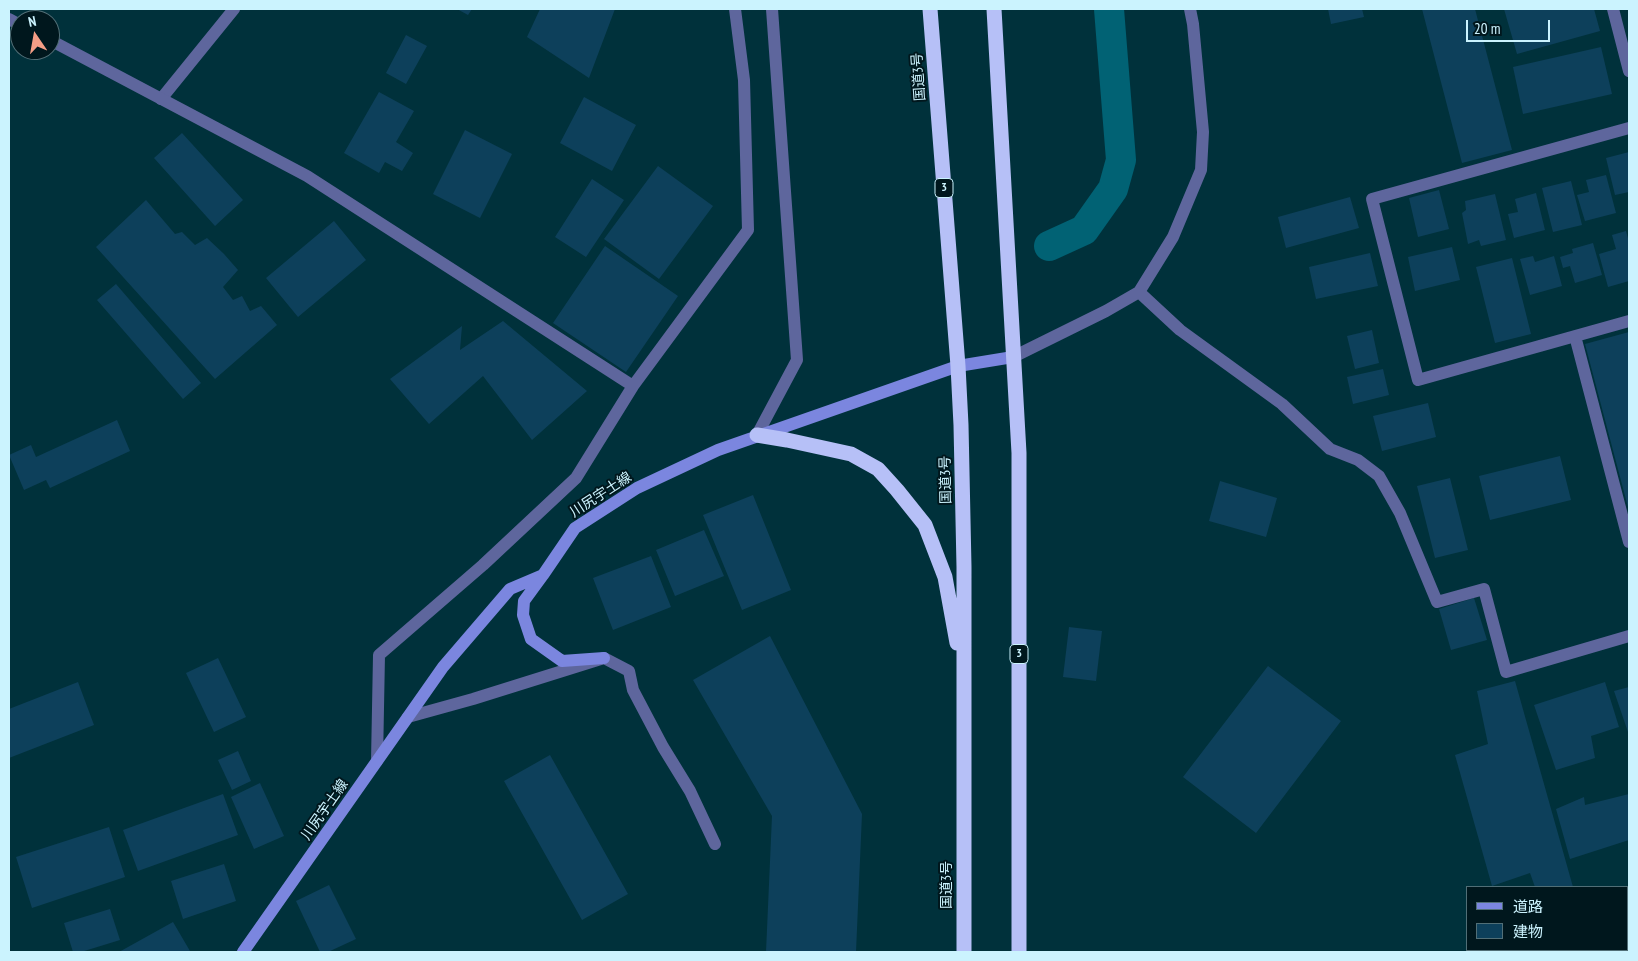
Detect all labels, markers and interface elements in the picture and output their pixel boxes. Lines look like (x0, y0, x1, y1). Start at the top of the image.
north arrow (10, 10, 60, 60)
scale bar (1468, 10, 1552, 42)
text: N (27, 12, 38, 31)
text: 20 m (1474, 19, 1500, 38)
street label: 国道3号 (909, 52, 929, 102)
road number: 3 (935, 178, 953, 198)
street label: 国道3号 (937, 456, 955, 504)
street label: 川尻宇土線 (567, 469, 635, 521)
road number: 3 (1010, 644, 1028, 664)
street label: 川尻宇土線 (298, 777, 352, 843)
street label: 国道3号 (939, 861, 955, 909)
legend (1466, 886, 1628, 951)
text: 道路 (1513, 897, 1543, 916)
text: 建物 (1513, 922, 1543, 941)

